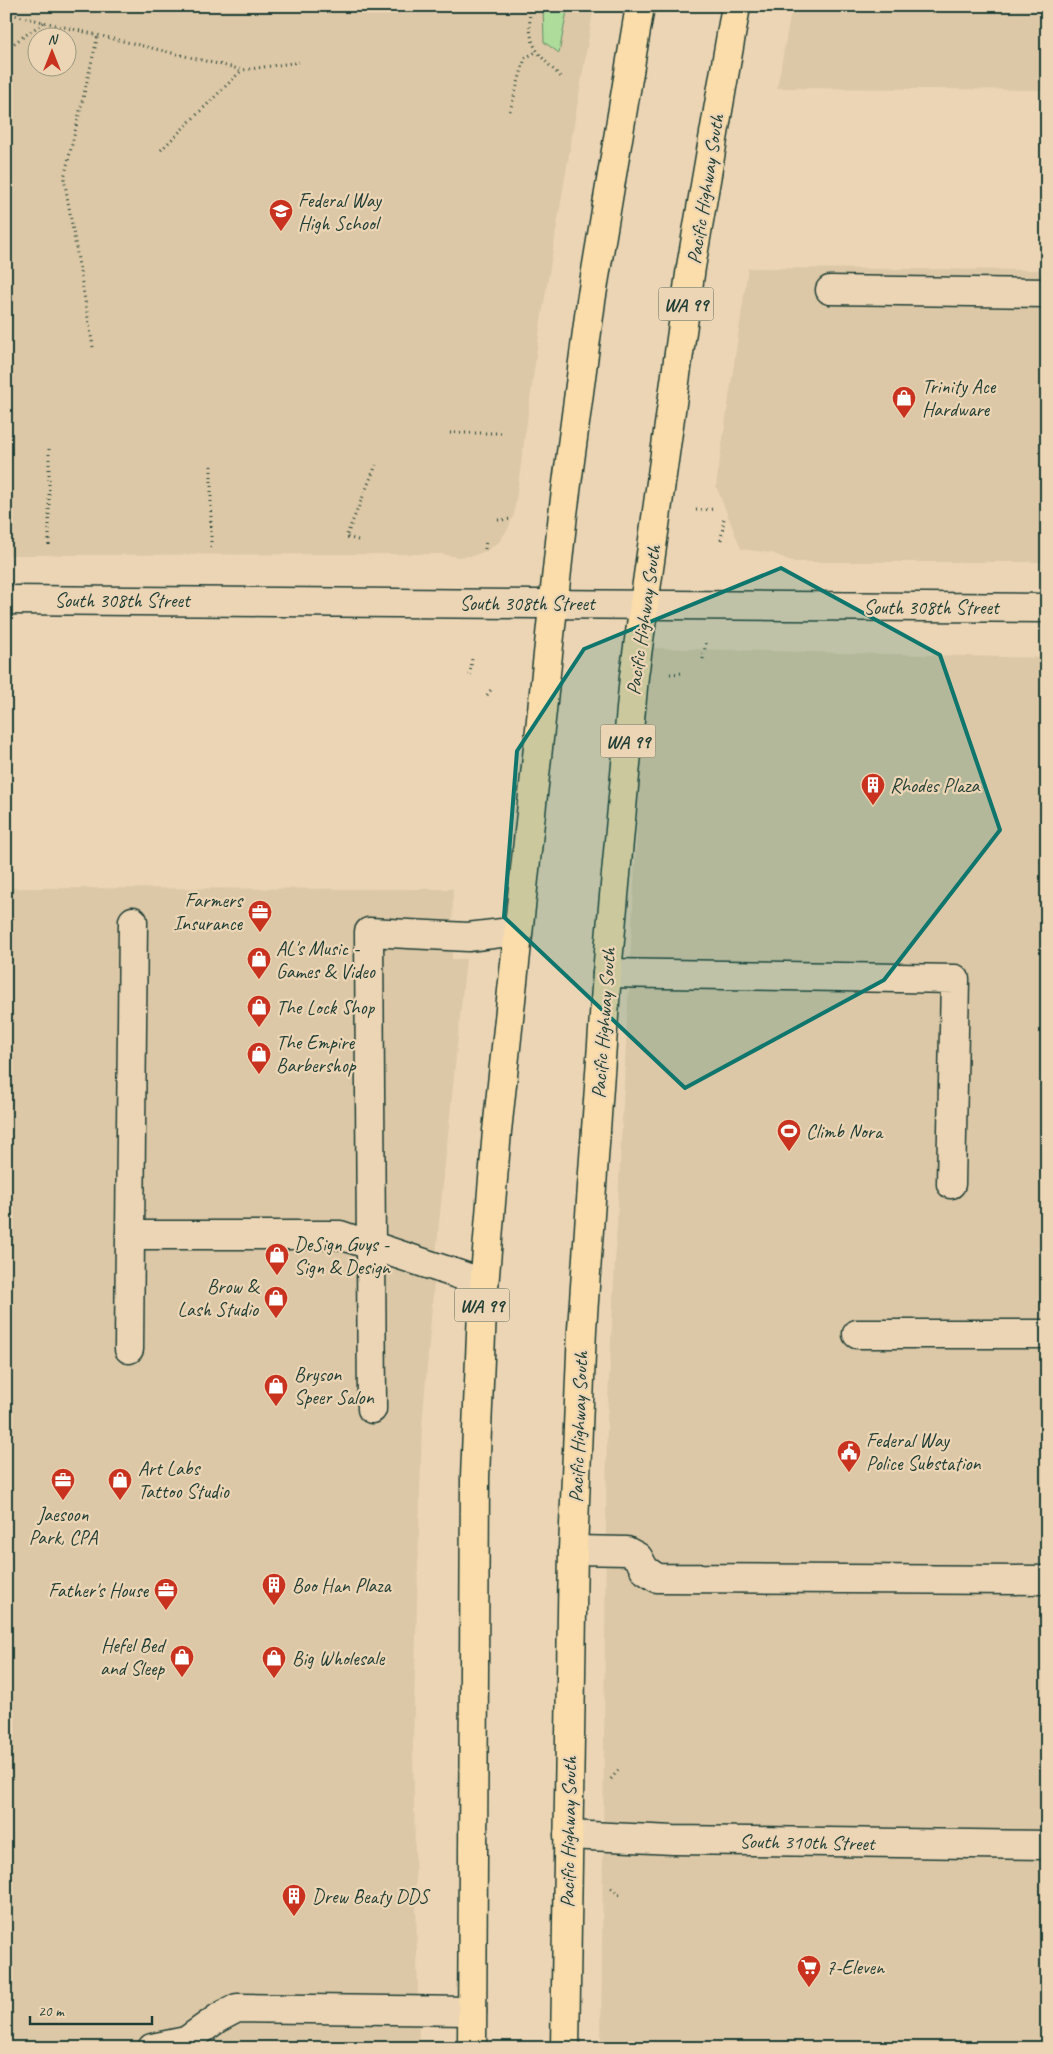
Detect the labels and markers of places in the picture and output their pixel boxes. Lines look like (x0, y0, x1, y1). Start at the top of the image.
place label: Federal Way High School (298, 188, 383, 236)
school or university icon: Federal Way High School (268, 198, 294, 232)
place label: Trinity Ace Hardware (922, 374, 997, 422)
shop icon: Trinity Ace Hardware (891, 385, 917, 419)
building icon: Rhodes Plaza (860, 772, 886, 806)
place label: Rhodes Plaza (890, 773, 980, 798)
place label: Farmers Insurance (173, 888, 244, 936)
office icon: Farmers Insurance (247, 899, 273, 933)
place label: AL's Music - Games & Video (276, 936, 376, 984)
shop icon: AL's Music - Games & Video (246, 946, 272, 980)
shop icon: The Lock Shop (246, 994, 272, 1028)
place label: The Lock Shop (276, 995, 376, 1020)
place label: The Empire Barbershop (276, 1030, 357, 1078)
shop icon: The Empire Barbershop (246, 1041, 272, 1075)
sports icon: Climb Nora (776, 1118, 802, 1152)
place label: Climb Nora (806, 1119, 884, 1144)
place label: DeSign Guys - Sign & Design (294, 1232, 391, 1280)
shop icon: DeSign Guys - Sign & Design (264, 1242, 290, 1276)
place label: Brow & Lash Studio (178, 1274, 261, 1322)
shop icon: Brow & Lash Studio (263, 1285, 289, 1319)
place label: Bryson Speer Salon (294, 1362, 375, 1410)
shop icon: Bryson Speer Salon (263, 1373, 289, 1407)
place label: Federal Way Police Substation (866, 1428, 982, 1476)
public building icon: Federal Way Police Substation (836, 1439, 862, 1473)
place label: Art Labs Tattoo Studio (138, 1456, 230, 1504)
office icon: Jaesoon Park, CPA (50, 1467, 76, 1501)
shop icon: Art Labs Tattoo Studio (107, 1467, 133, 1501)
place label: Jaesoon Park, CPA (29, 1502, 98, 1550)
building icon: Boo Han Plaza (261, 1572, 287, 1606)
place label: Boo Han Plaza (292, 1573, 393, 1598)
office icon: Father's House (153, 1577, 179, 1611)
place label: Father's House (48, 1578, 149, 1603)
place label: Hefel Bed and Sleep (100, 1633, 167, 1681)
shop icon: Hefel Bed and Sleep (169, 1644, 195, 1678)
shop icon: Big Wholesale (261, 1645, 287, 1679)
place label: Big Wholesale (292, 1646, 386, 1671)
building icon: Drew Beaty DDS (281, 1883, 307, 1917)
place label: Drew Beaty DDS (312, 1884, 430, 1909)
supermarket icon: 7-Eleven (796, 1954, 822, 1988)
place label: 7-Eleven (826, 1955, 885, 1980)

